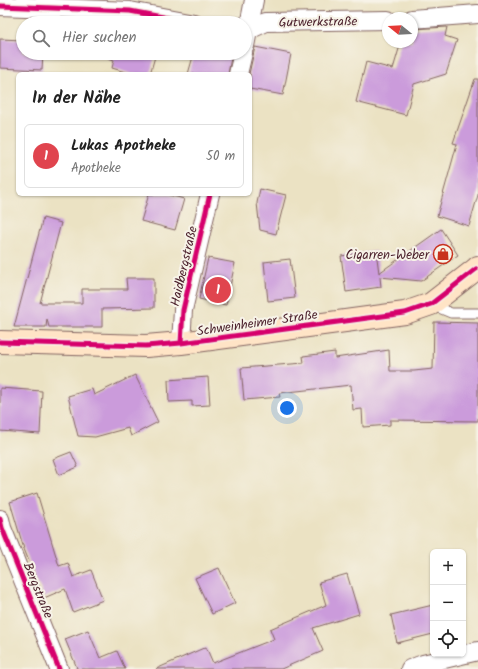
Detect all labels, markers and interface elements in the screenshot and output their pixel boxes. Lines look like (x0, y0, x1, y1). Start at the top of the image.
street label: Gutwerkstraße (279, 11, 358, 34)
north arrow (382, 12, 418, 48)
search box (16, 16, 252, 60)
text: Hier suchen (62, 26, 136, 50)
icon: search (30, 27, 52, 49)
text: In der Nähe (32, 85, 121, 112)
text: Lukas Apotheke (71, 134, 176, 158)
text: 1 (44, 146, 48, 167)
text: 50 m (206, 146, 235, 167)
text: Apotheke (71, 158, 121, 179)
street label: Haidbergstraße (165, 224, 204, 309)
shop icon: Cigarren-Weber (432, 243, 454, 265)
place label: Cigarren-Weber (346, 245, 430, 266)
pin: 1 (205, 275, 231, 305)
street label: Schweinheimer Straße (195, 305, 319, 342)
your location (277, 398, 297, 418)
map controls (430, 549, 466, 657)
button: + (430, 549, 466, 585)
street label: Bergstraße (17, 559, 58, 622)
button: − (430, 585, 466, 621)
button: locate (430, 621, 466, 657)

